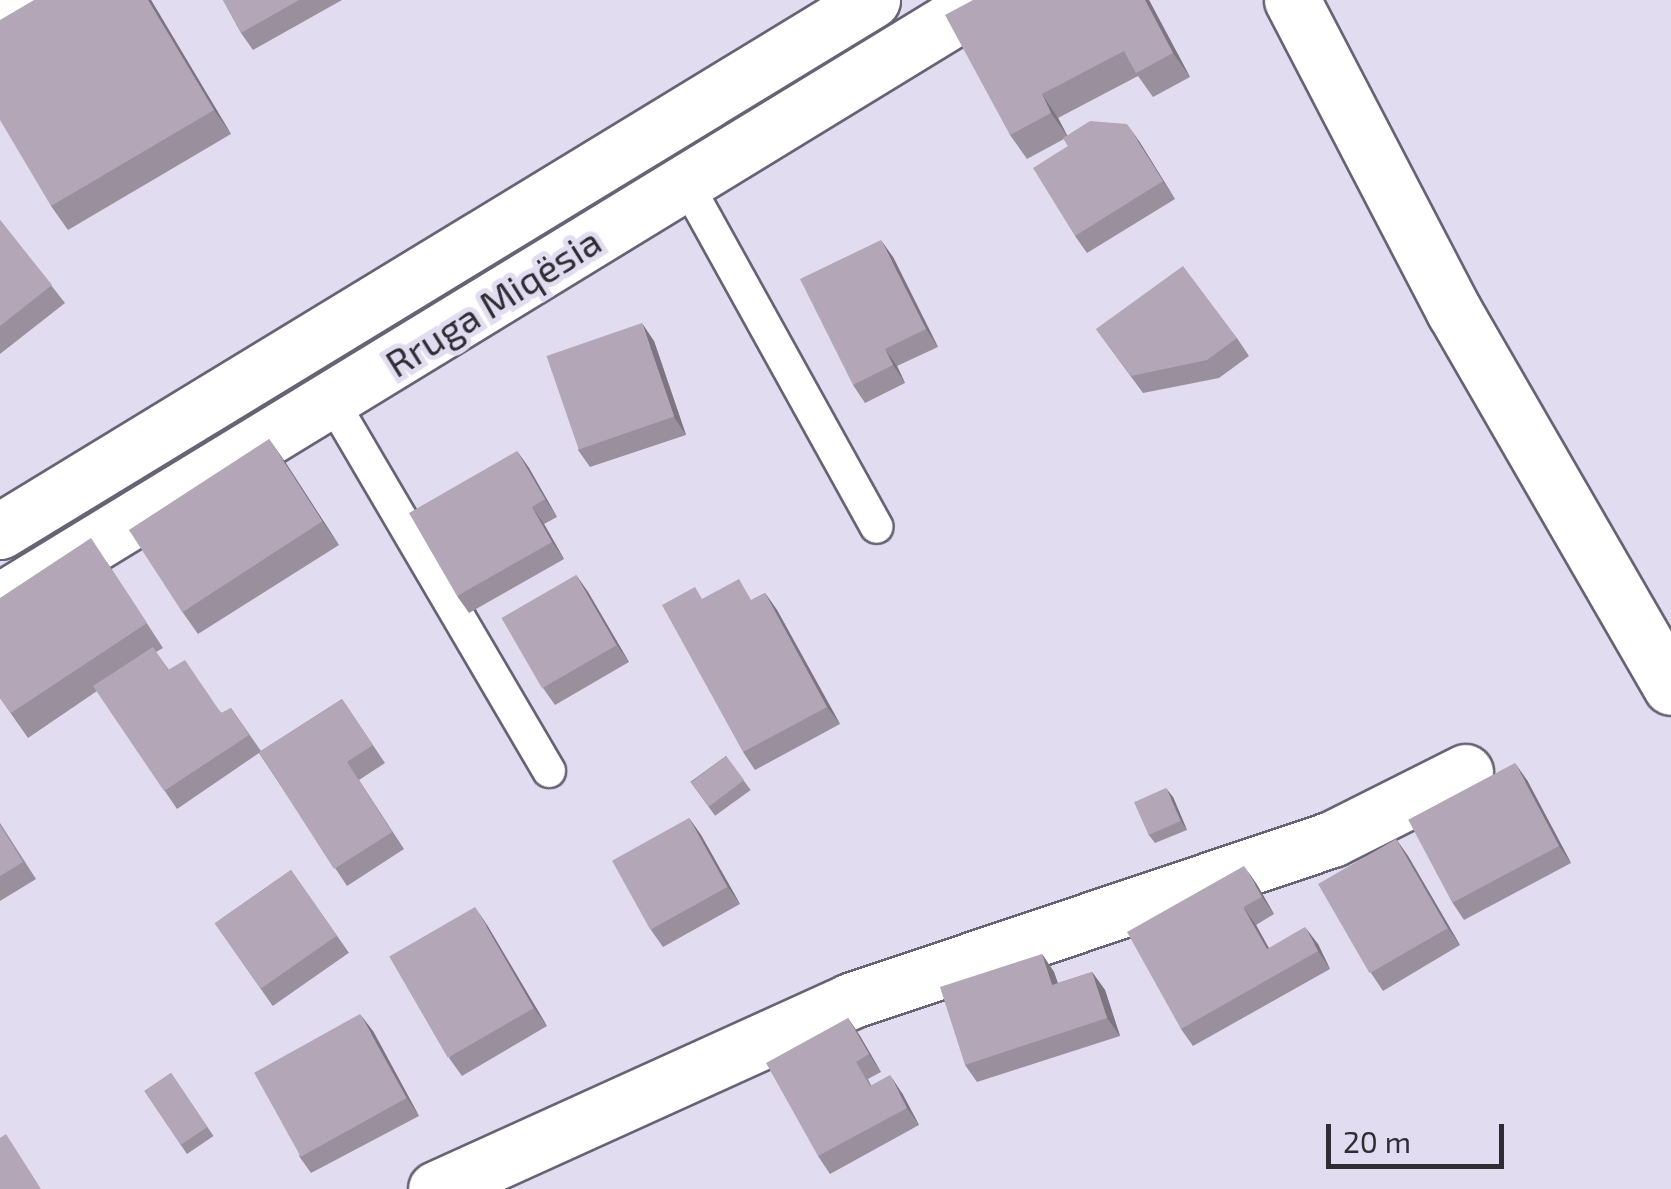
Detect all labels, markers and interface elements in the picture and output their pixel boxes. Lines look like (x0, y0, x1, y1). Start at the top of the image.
street label: Rruga Miqësia (377, 218, 609, 386)
scale bar (1331, 1104, 1508, 1166)
text: 20 m (1343, 1123, 1411, 1159)

